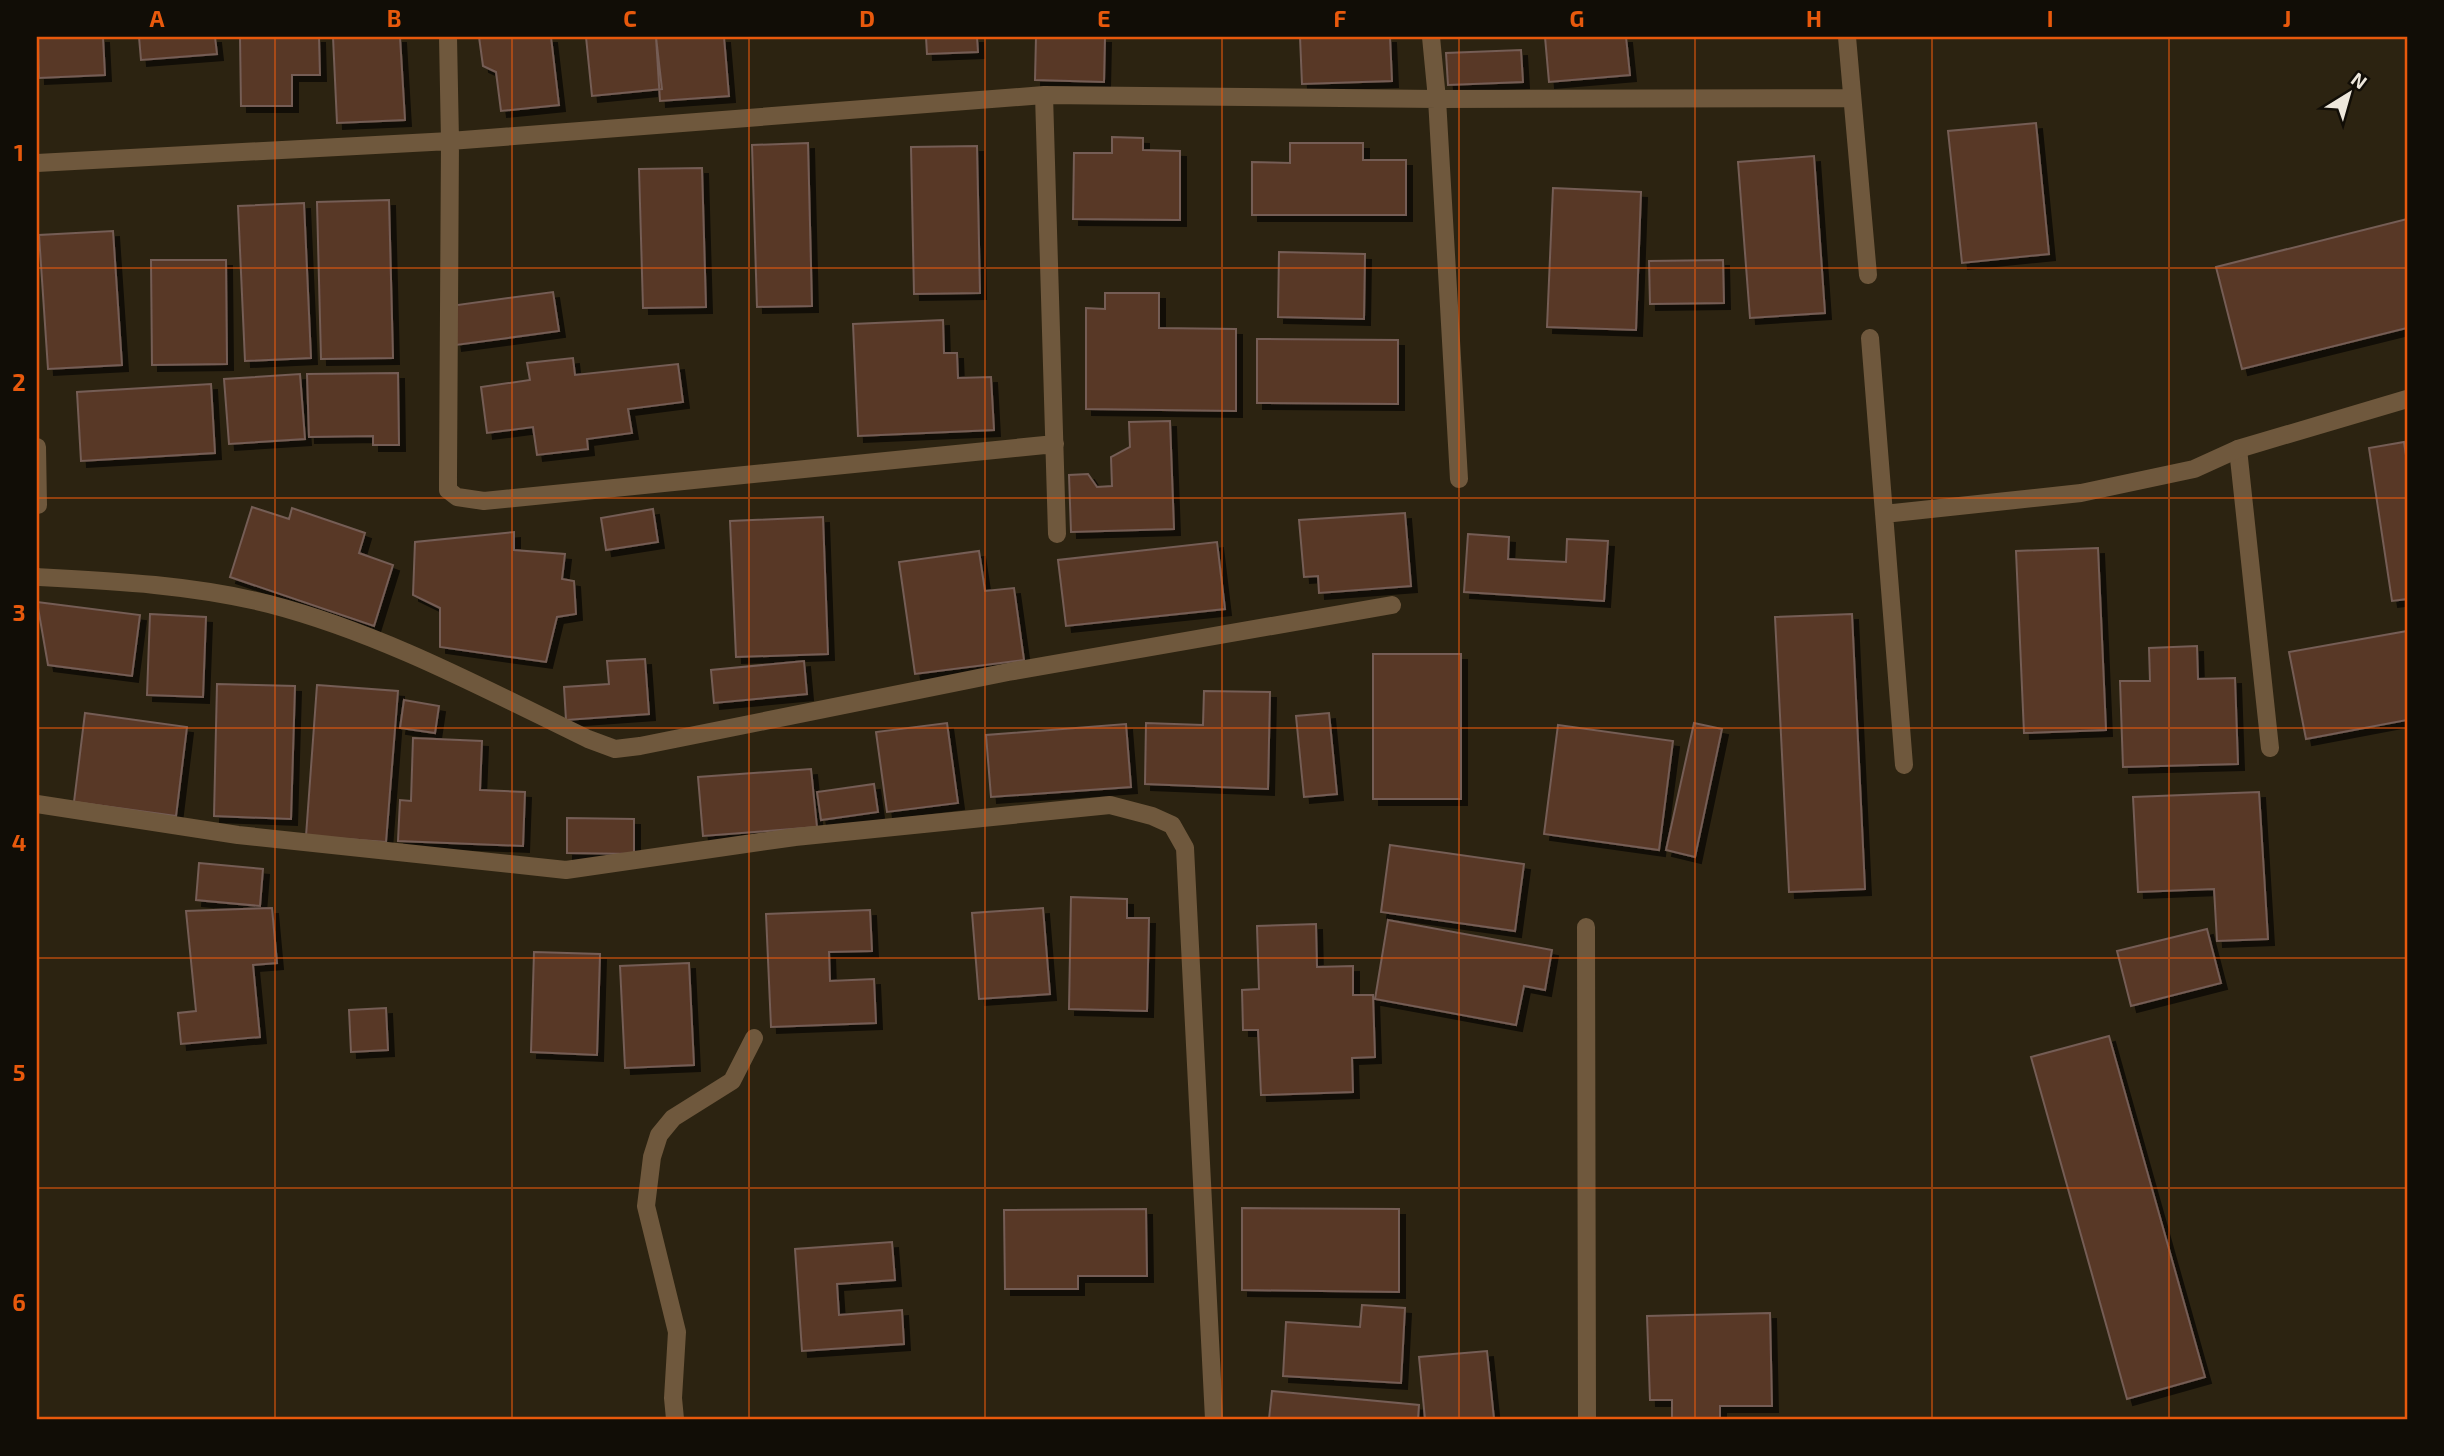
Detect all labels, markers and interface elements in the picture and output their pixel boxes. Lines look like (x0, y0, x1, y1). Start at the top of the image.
text: A (149, 4, 165, 32)
text: B (387, 4, 401, 32)
text: C (623, 4, 637, 32)
text: D (859, 4, 875, 32)
text: E (1097, 4, 1111, 32)
text: F (1334, 4, 1347, 32)
text: G (1570, 4, 1584, 32)
text: H (1806, 4, 1822, 32)
text: I (2047, 4, 2053, 32)
text: J (2283, 4, 2291, 32)
north arrow (2314, 60, 2384, 130)
text: N (2347, 67, 2372, 93)
text: 1 (14, 138, 24, 166)
text: 2 (12, 368, 26, 396)
text: 3 (12, 598, 26, 626)
text: 4 (12, 828, 26, 856)
text: 5 (13, 1058, 25, 1086)
text: 6 (12, 1288, 26, 1316)

